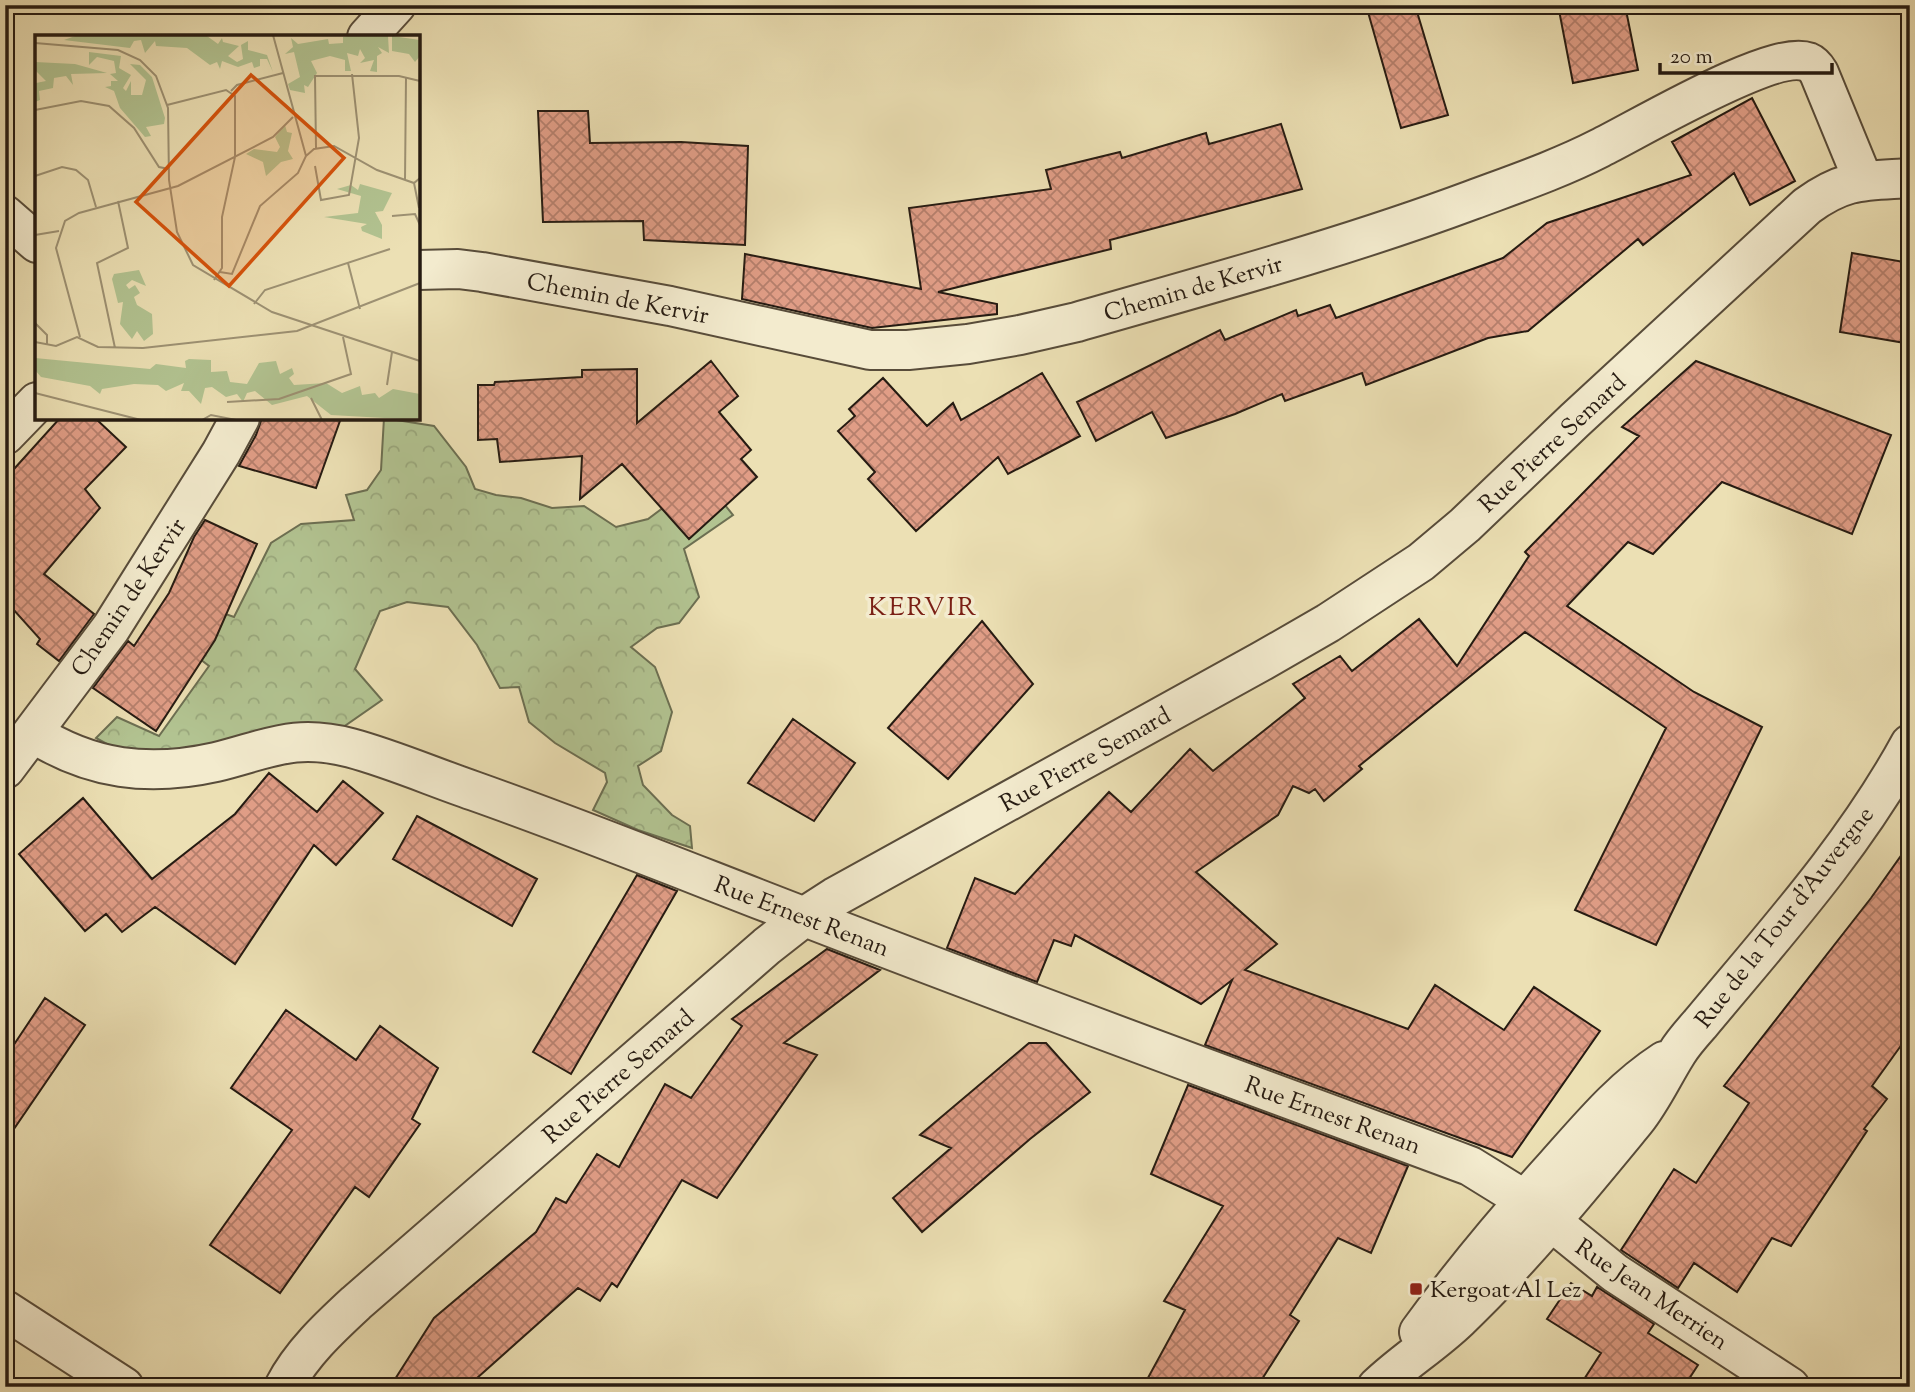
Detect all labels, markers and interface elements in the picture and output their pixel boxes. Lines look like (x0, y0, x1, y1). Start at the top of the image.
scale bar (1660, 32, 1831, 76)
inset map (35, 35, 420, 420)
text: 20 m (1670, 43, 1713, 73)
street label: Chemin de Kervir (1100, 248, 1287, 332)
street label: Chemin de Kervir (524, 266, 712, 334)
street label: Rue Pierre Semard (1472, 367, 1635, 522)
street label: Chemin de Kervir (64, 512, 195, 684)
district label: KERVIR (868, 590, 978, 627)
street label: Rue Pierre Semard (994, 699, 1178, 822)
street label: Rue de la Tour d'Auvergne (1688, 800, 1883, 1036)
street label: Rue Ernest Renan (709, 869, 894, 967)
street label: Rue Pierre Semard (536, 1002, 703, 1153)
street label: Rue Ernest Renan (1239, 1069, 1425, 1165)
street label: Rue Jean Merrien (1568, 1232, 1734, 1360)
place label: Kergoat Al Lez (1430, 1274, 1581, 1308)
marker: Kergoat Al Lez (1408, 1281, 1424, 1297)

